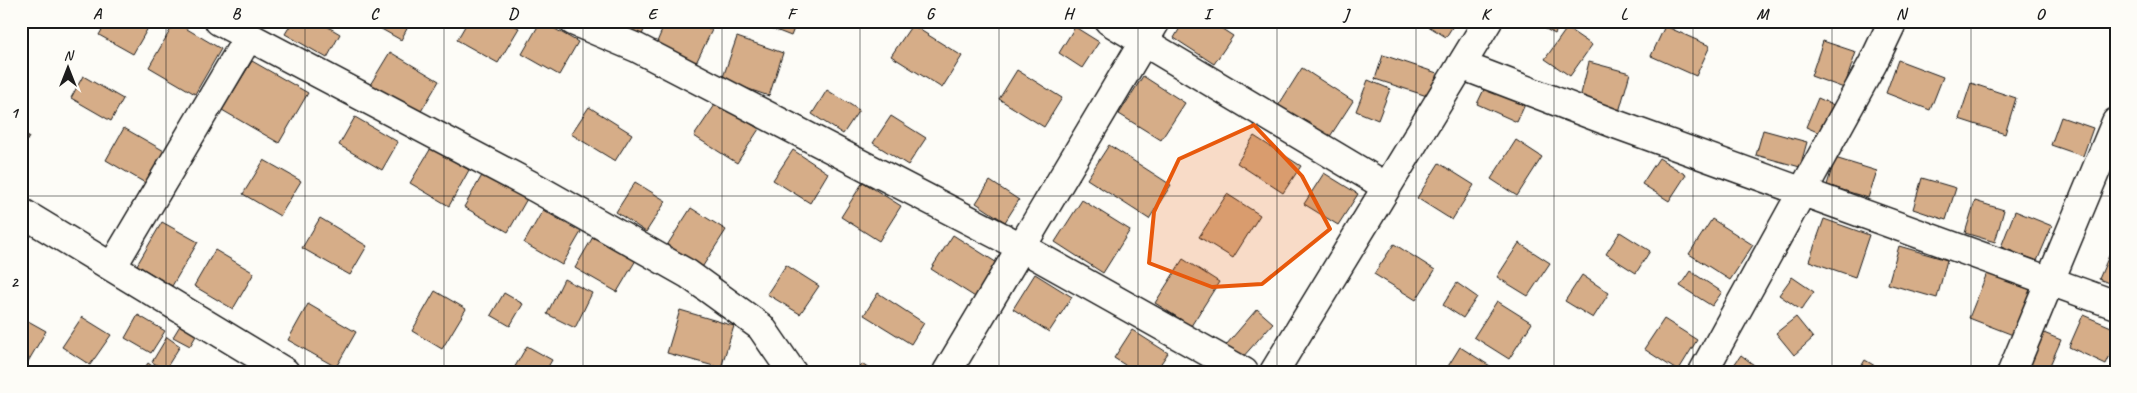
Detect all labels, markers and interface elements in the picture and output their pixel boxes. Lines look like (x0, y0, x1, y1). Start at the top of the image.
text: A (93, 4, 103, 24)
text: B (232, 4, 242, 24)
text: C (370, 4, 380, 24)
text: D (508, 4, 519, 24)
text: E (648, 4, 659, 24)
text: F (787, 4, 798, 24)
text: G (926, 4, 936, 24)
text: H (1063, 4, 1075, 24)
text: I (1204, 4, 1214, 24)
text: J (1342, 4, 1351, 24)
text: K (1481, 4, 1493, 24)
text: L (1621, 4, 1629, 24)
text: M (1756, 4, 1770, 24)
text: N (1896, 4, 1909, 24)
text: O (2036, 4, 2046, 24)
north arrow (42, 42, 92, 92)
text: N (64, 47, 75, 64)
text: 1 (10, 103, 19, 123)
text: 2 (10, 272, 19, 292)

